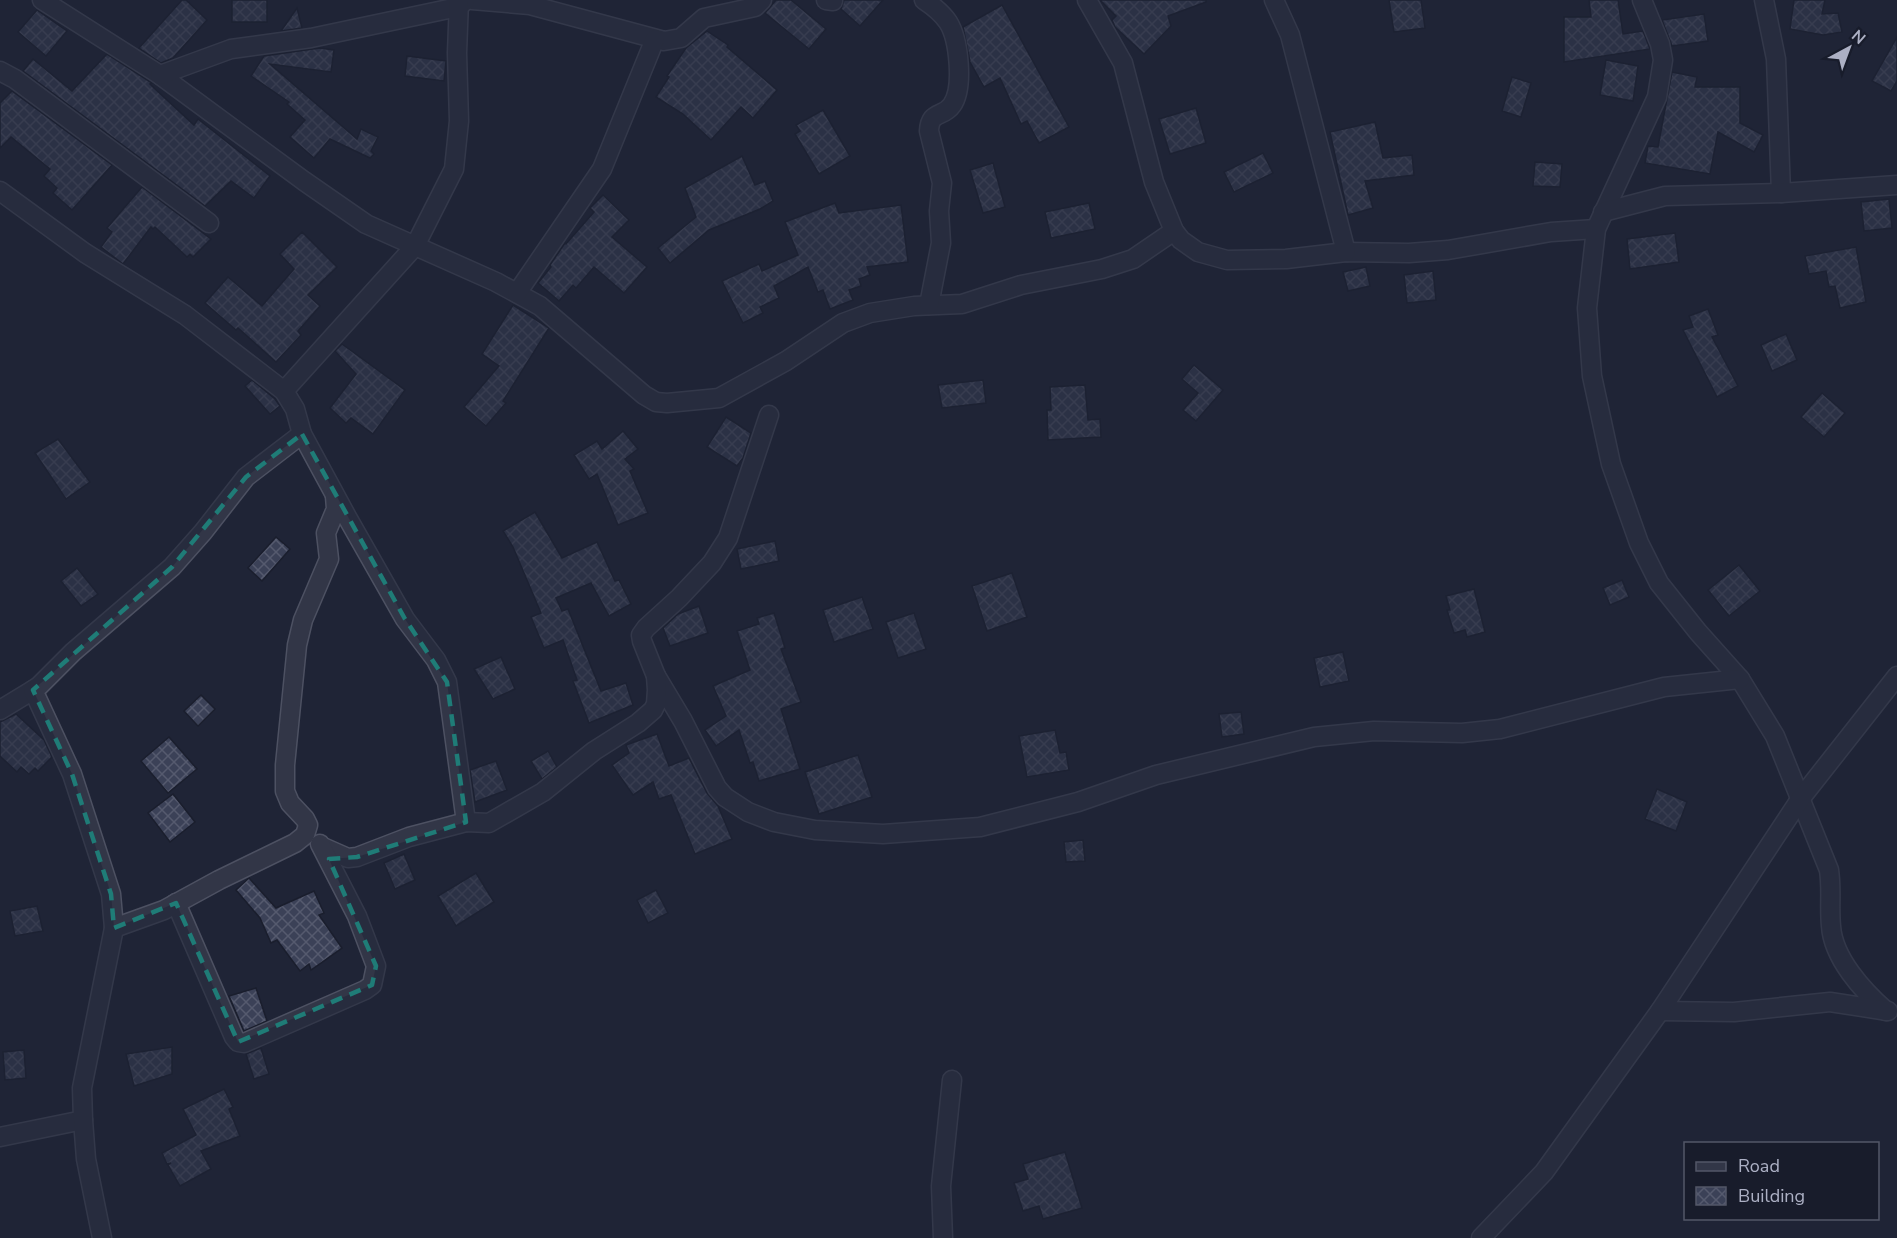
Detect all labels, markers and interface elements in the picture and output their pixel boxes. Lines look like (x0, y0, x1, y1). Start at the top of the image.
north arrow (1819, 18, 1879, 78)
text: N (1846, 25, 1870, 50)
legend (1684, 1142, 1879, 1220)
text: Road (1738, 1154, 1780, 1178)
text: Building (1738, 1184, 1805, 1208)

